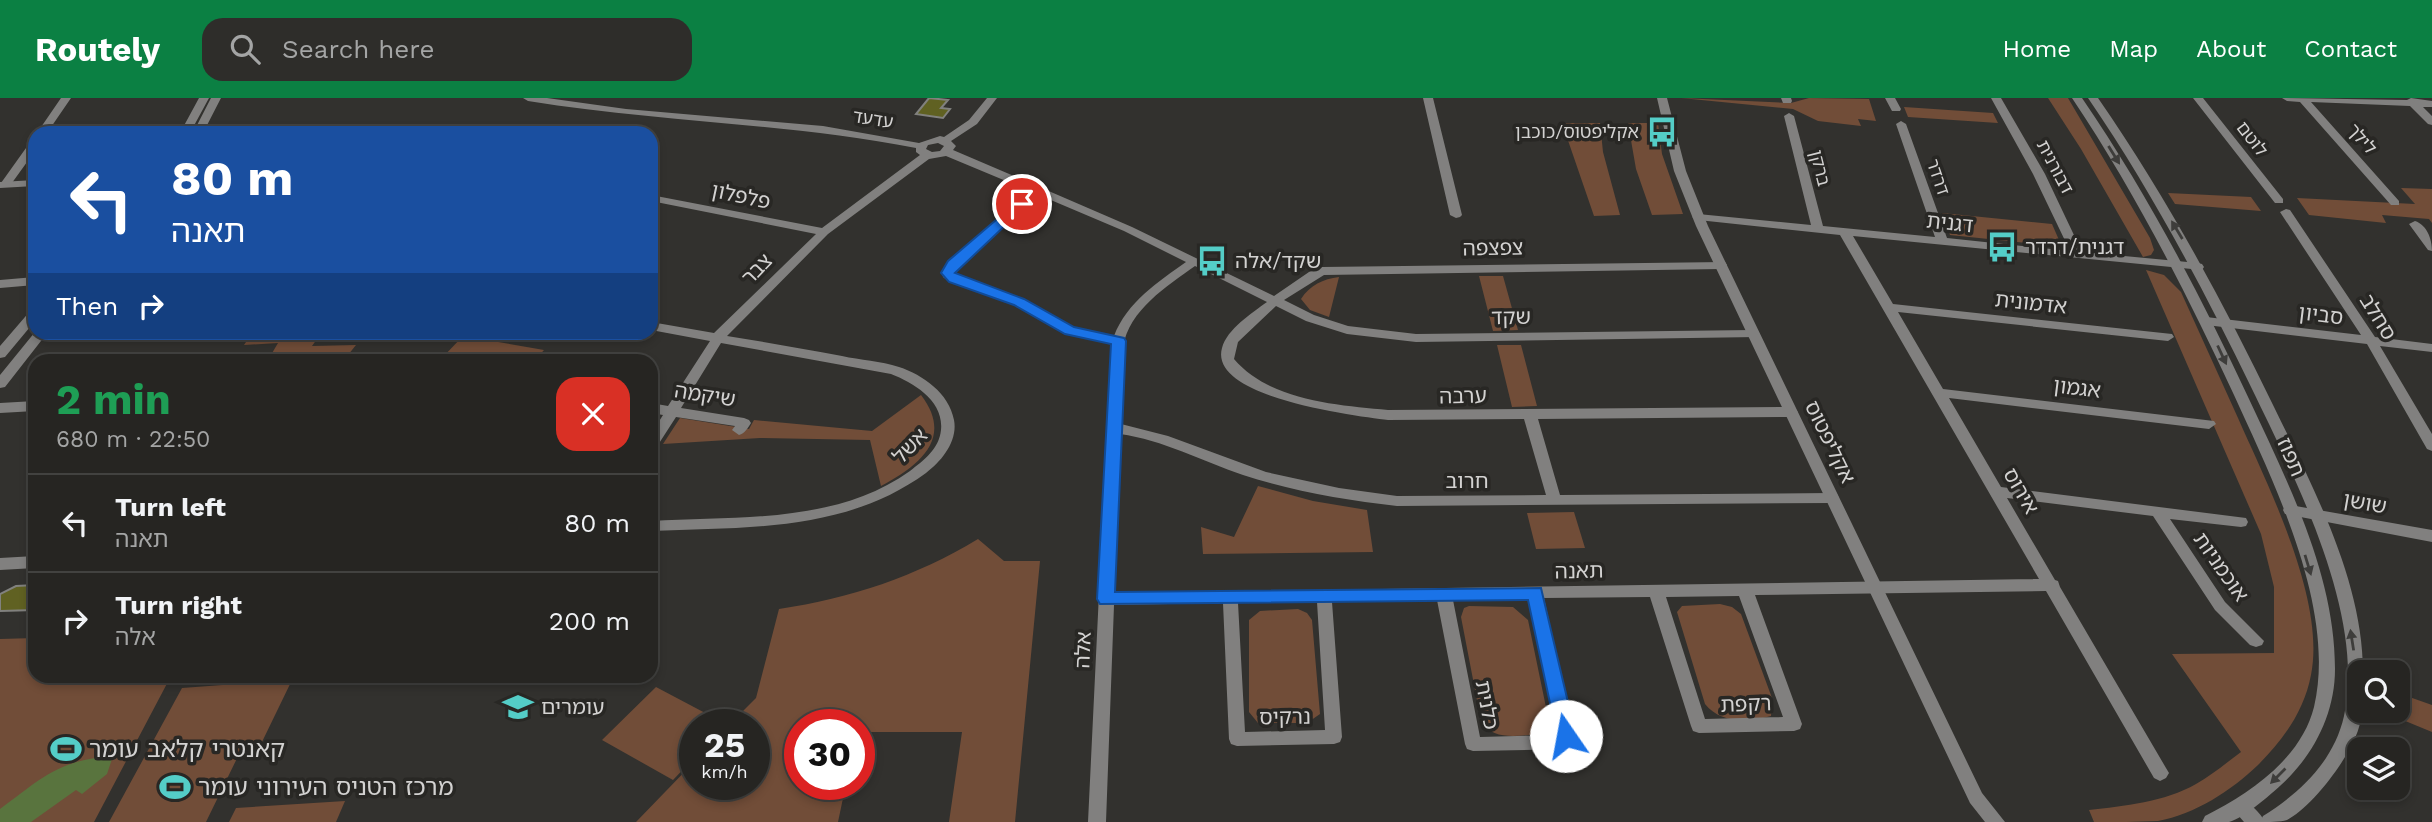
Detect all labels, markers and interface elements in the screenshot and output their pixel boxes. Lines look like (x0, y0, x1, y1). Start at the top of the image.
search box (202, 18, 692, 81)
text: Routely (35, 30, 160, 69)
icon: search (226, 30, 264, 68)
text: Search here (282, 34, 434, 64)
text: Home (2003, 35, 2071, 63)
text: Map (2109, 35, 2158, 63)
text: About (2196, 35, 2266, 63)
text: Contact (2304, 35, 2397, 63)
street label: עדעד (851, 105, 895, 132)
bus stop icon: אקליפטוס/כוכבן (1645, 115, 1679, 149)
street label: לוטם (2232, 117, 2272, 160)
street label: לילך (2343, 119, 2381, 158)
place label: אקליפטוס/כוכבן (1515, 121, 1639, 142)
street label: דבורנית (2033, 136, 2078, 197)
one-way arrow (2107, 145, 2120, 165)
street label: ברקן (1806, 148, 1835, 188)
text: 80 m (171, 149, 293, 207)
icon: left (56, 154, 147, 245)
street label: דרדר (1923, 156, 1955, 198)
pin (992, 174, 1052, 234)
street label: פלפלון (709, 177, 773, 214)
icon: arrive (1003, 185, 1041, 223)
street label: דגנית (1925, 208, 1975, 237)
text: תאנה (171, 212, 245, 250)
one-way arrow (2170, 221, 2183, 240)
bus stop icon: דגנית/דרדר (1985, 230, 2019, 264)
street label: צפצפה (1462, 234, 1524, 261)
place label: דגנית/דרדר (2025, 234, 2124, 259)
bus stop icon: שקד/אלה (1195, 244, 1229, 278)
street label: צבר (736, 248, 777, 289)
place label: שקד/אלה (1235, 248, 1321, 273)
street label: אדמונית (1994, 286, 2068, 319)
icon: right (132, 287, 170, 325)
street label: סחלב (2355, 289, 2402, 344)
text: Then (56, 291, 118, 321)
street label: סביון (2297, 299, 2345, 330)
street label: שקד (1491, 304, 1531, 329)
one-way arrow (2216, 345, 2228, 365)
street label: אגמון (2052, 372, 2102, 403)
text: 2 min (56, 375, 171, 424)
button: close (556, 377, 630, 451)
street label: שיקמה (673, 377, 738, 412)
street label: ערבה (1439, 383, 1487, 408)
street label: אקליפטוס (1800, 397, 1861, 487)
street label: אשל (887, 423, 932, 468)
text: 680 m · 22:50 (56, 426, 210, 453)
street label: תפוז (2272, 434, 2311, 480)
street label: אירוס (1998, 463, 2045, 518)
street label: חרוב (1445, 468, 1489, 493)
street label: שושן (2341, 486, 2389, 519)
text: Turn left (115, 492, 226, 522)
icon: left (56, 504, 94, 542)
text: 80 m (564, 508, 630, 538)
text: תאנה (115, 526, 168, 553)
street label: אוכמניות (2189, 527, 2254, 606)
one-way arrow (2304, 555, 2314, 576)
street label: תאנה (1554, 558, 1604, 583)
text: Turn right (115, 590, 242, 620)
icon: right (56, 602, 94, 640)
text: 200 m (549, 606, 630, 636)
text: אלה (115, 624, 156, 651)
one-way arrow (2346, 629, 2357, 651)
street label: אלה (1069, 631, 1096, 669)
map controls (2347, 660, 2410, 800)
button: search (2347, 660, 2410, 723)
street label: כלנית (1470, 678, 1504, 732)
school or university icon: עומרים (501, 690, 535, 724)
street label: רקפת (1720, 690, 1772, 717)
place label: עומרים (541, 694, 605, 719)
position arrow (1529, 699, 1603, 773)
street label: נרקיס (1259, 704, 1311, 729)
speed limit sign: 30 (784, 709, 875, 800)
text: 25 (704, 724, 745, 766)
sports icon: קאנטרי קלאב עומר (49, 732, 83, 766)
place label: קאנטרי קלאב עומר (89, 735, 285, 763)
button: layers (2347, 737, 2410, 800)
text: km/h (701, 761, 748, 782)
one-way arrow (2270, 768, 2286, 784)
sports icon: מרכז הטניס העירוני עומר (158, 770, 192, 804)
place label: מרכז הטניס העירוני עומר (198, 773, 454, 801)

